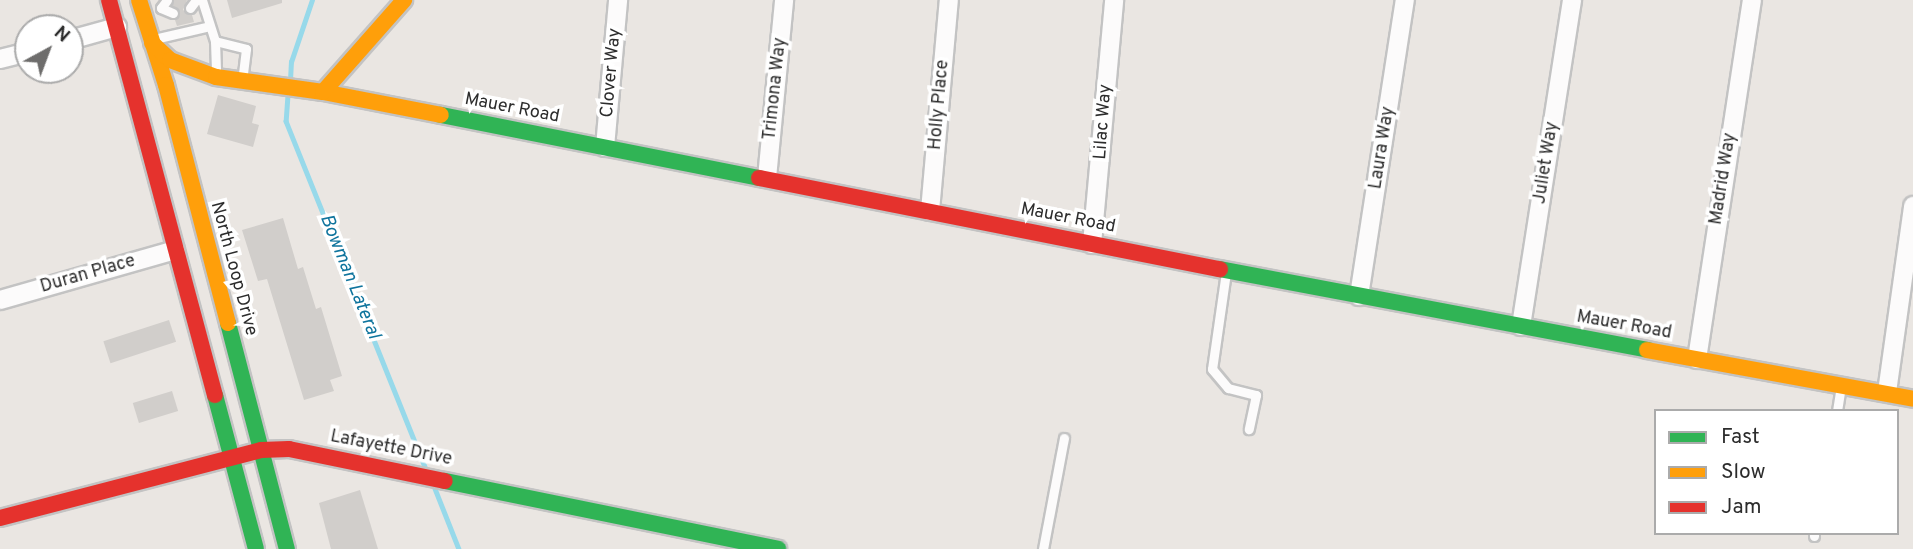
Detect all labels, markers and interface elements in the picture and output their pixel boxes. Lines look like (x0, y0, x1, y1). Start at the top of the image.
north arrow (14, 14, 84, 84)
text: N (48, 21, 74, 48)
street label: Clover Way (597, 27, 627, 119)
street label: Trimona Way (760, 36, 792, 142)
street label: Holly Place (925, 59, 955, 151)
street label: Lilac Way (1091, 83, 1117, 161)
street label: Mauer Road (463, 89, 561, 129)
street label: Laura Way (1366, 105, 1400, 191)
street label: Juliet Way (1530, 120, 1564, 206)
street label: Madrid Way (1706, 131, 1742, 227)
street label: North Loop Drive (205, 199, 261, 339)
street label: Mauer Road (1019, 199, 1117, 239)
water label: Bowman Lateral (314, 211, 384, 343)
street label: Duran Place (38, 251, 138, 299)
street label: Mauer Road (1575, 307, 1673, 345)
legend (1654, 409, 1899, 535)
text: Fast (1721, 424, 1760, 451)
street label: Lafayette Drive (328, 427, 454, 471)
text: Slow (1721, 459, 1766, 486)
text: Jam (1721, 494, 1762, 521)

